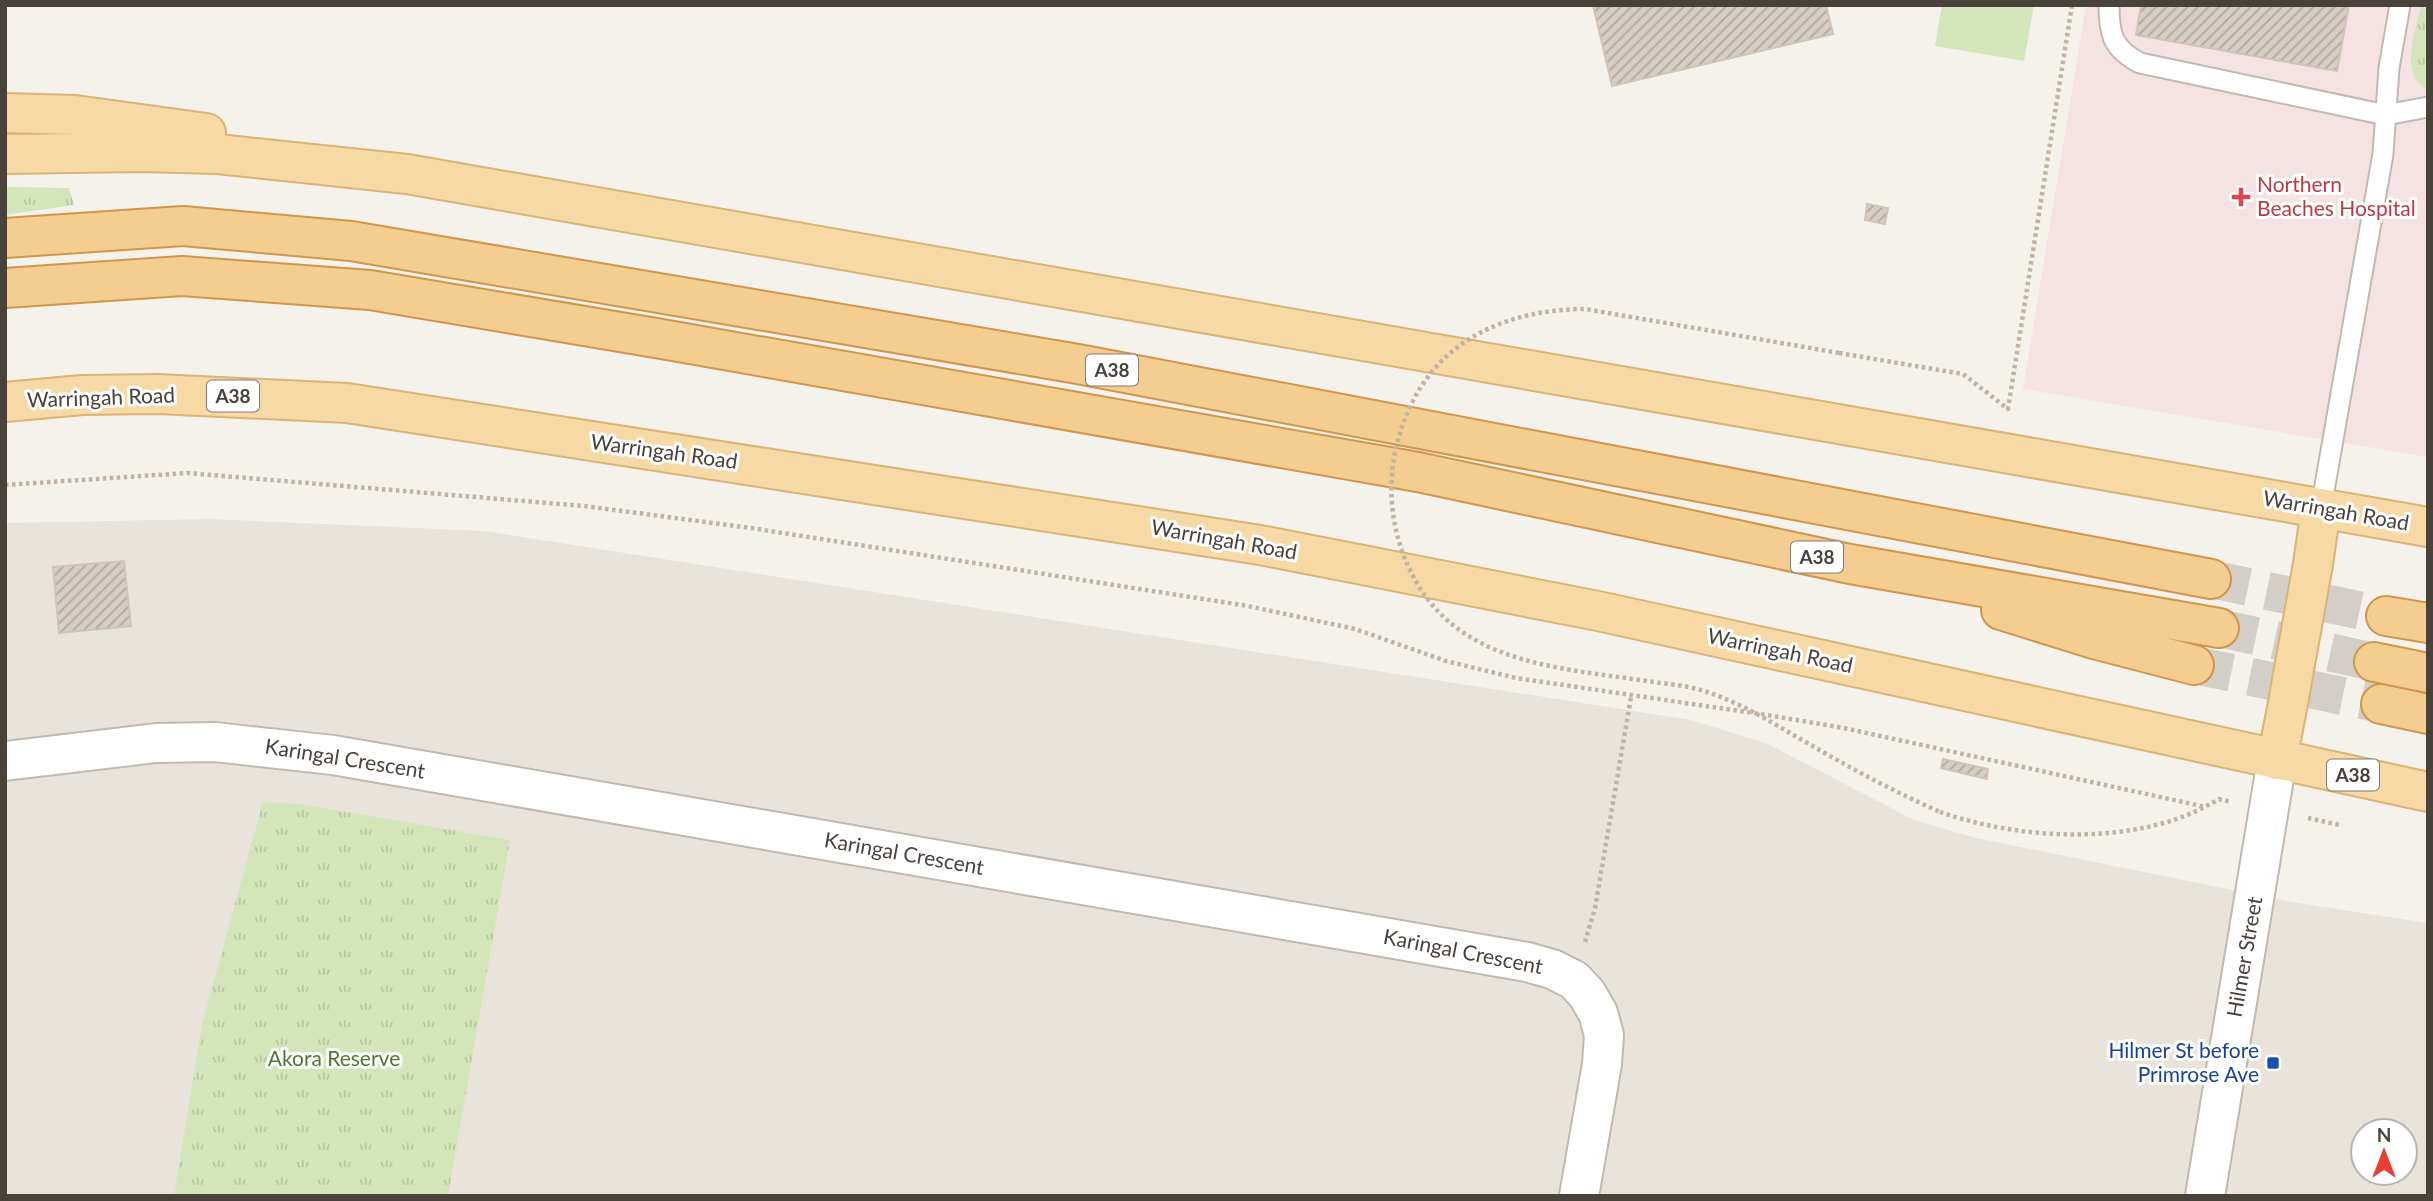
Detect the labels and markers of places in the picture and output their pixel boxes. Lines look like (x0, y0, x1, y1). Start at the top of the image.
place label: Northern Beaches Hospital (2257, 171, 2416, 220)
marker: Northern Beaches Hospital (2231, 187, 2251, 207)
place label: Hilmer St before Primrose Ave (2108, 1037, 2259, 1086)
marker: Hilmer St before Primrose Ave (2265, 1055, 2281, 1071)

